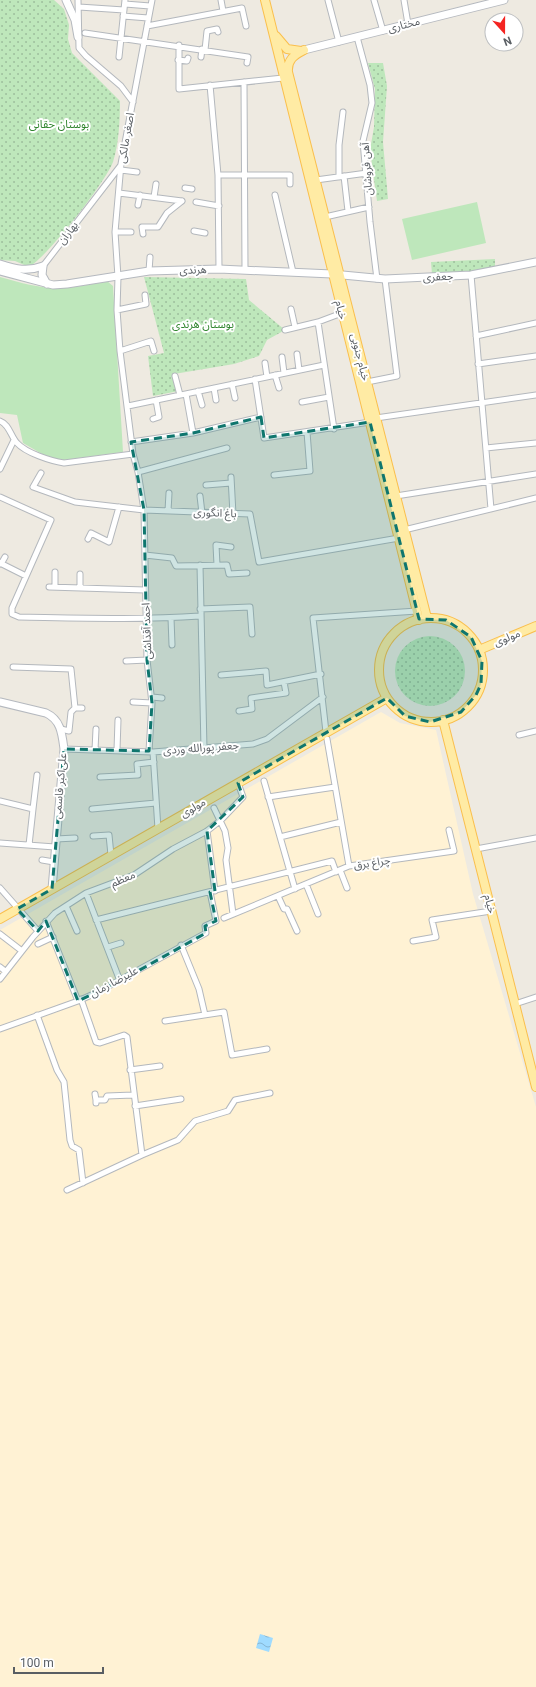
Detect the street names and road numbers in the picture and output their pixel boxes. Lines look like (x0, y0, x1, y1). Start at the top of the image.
street label: مختاری (387, 15, 422, 35)
street label: اصغر مالکی (115, 112, 137, 164)
street label: آهن فروشان (359, 141, 375, 196)
street label: بهاران (55, 219, 81, 247)
street label: هرندی (179, 263, 207, 277)
street label: جعفری (422, 270, 454, 284)
street label: خیام (331, 299, 350, 322)
street label: خیام جنوبی (347, 332, 372, 383)
street label: باغ انگوری (193, 506, 237, 521)
street label: احمد آقداشی (140, 602, 154, 660)
street label: مولوی (492, 627, 522, 649)
street label: جعفر پورالله وردی (163, 739, 240, 758)
street label: علی‌اکبر قاسمی (51, 752, 69, 820)
street label: مولوی (178, 795, 208, 820)
street label: چراغ برق (353, 854, 392, 873)
street label: معظم (109, 868, 138, 892)
street label: خیام (480, 893, 499, 916)
street label: علیرضا زمان (88, 964, 141, 1000)

